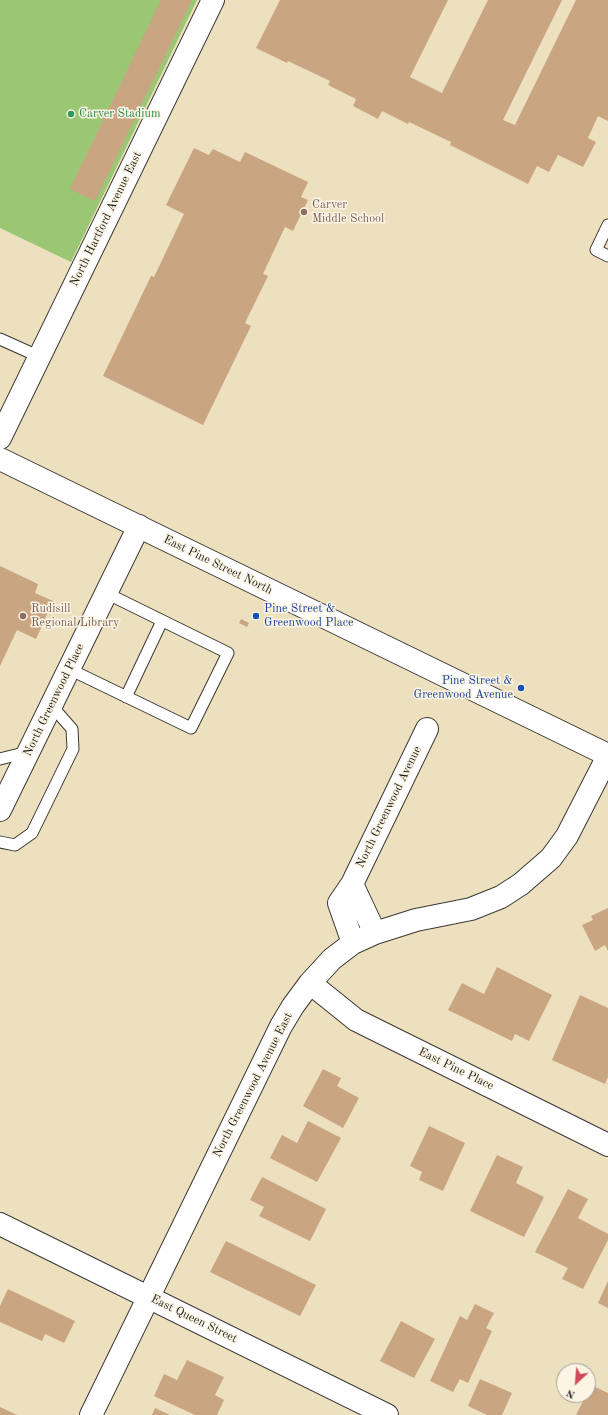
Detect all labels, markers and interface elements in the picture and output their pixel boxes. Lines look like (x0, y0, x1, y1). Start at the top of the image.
place label: Carver Stadium (79, 107, 160, 121)
marker: Carver Stadium (66, 109, 76, 119)
street label: North Hartford Avenue East (67, 149, 145, 289)
place label: Carver Middle School (312, 198, 384, 226)
marker: Carver Middle School (299, 207, 309, 217)
street label: East Pine Street North (161, 532, 275, 598)
place label: Rudisill Regional Library (31, 602, 119, 630)
place label: Pine Street & Greenwood Place (264, 602, 353, 630)
marker: Rudisill Regional Library (18, 611, 28, 621)
marker: Pine Street & Greenwood Place (251, 611, 261, 621)
street label: North Greenwood Place (20, 641, 88, 759)
place label: Pine Street & Greenwood Avenue (414, 674, 513, 702)
marker: Pine Street & Greenwood Avenue (516, 683, 526, 693)
street label: North Greenwood Avenue (353, 744, 425, 870)
street label: North Greenwood Avenue East (210, 1010, 296, 1160)
street label: East Pine Place (416, 1045, 496, 1093)
street label: East Queen Street (148, 1292, 240, 1346)
north arrow (556, 1363, 596, 1403)
text: N (565, 1387, 577, 1400)

